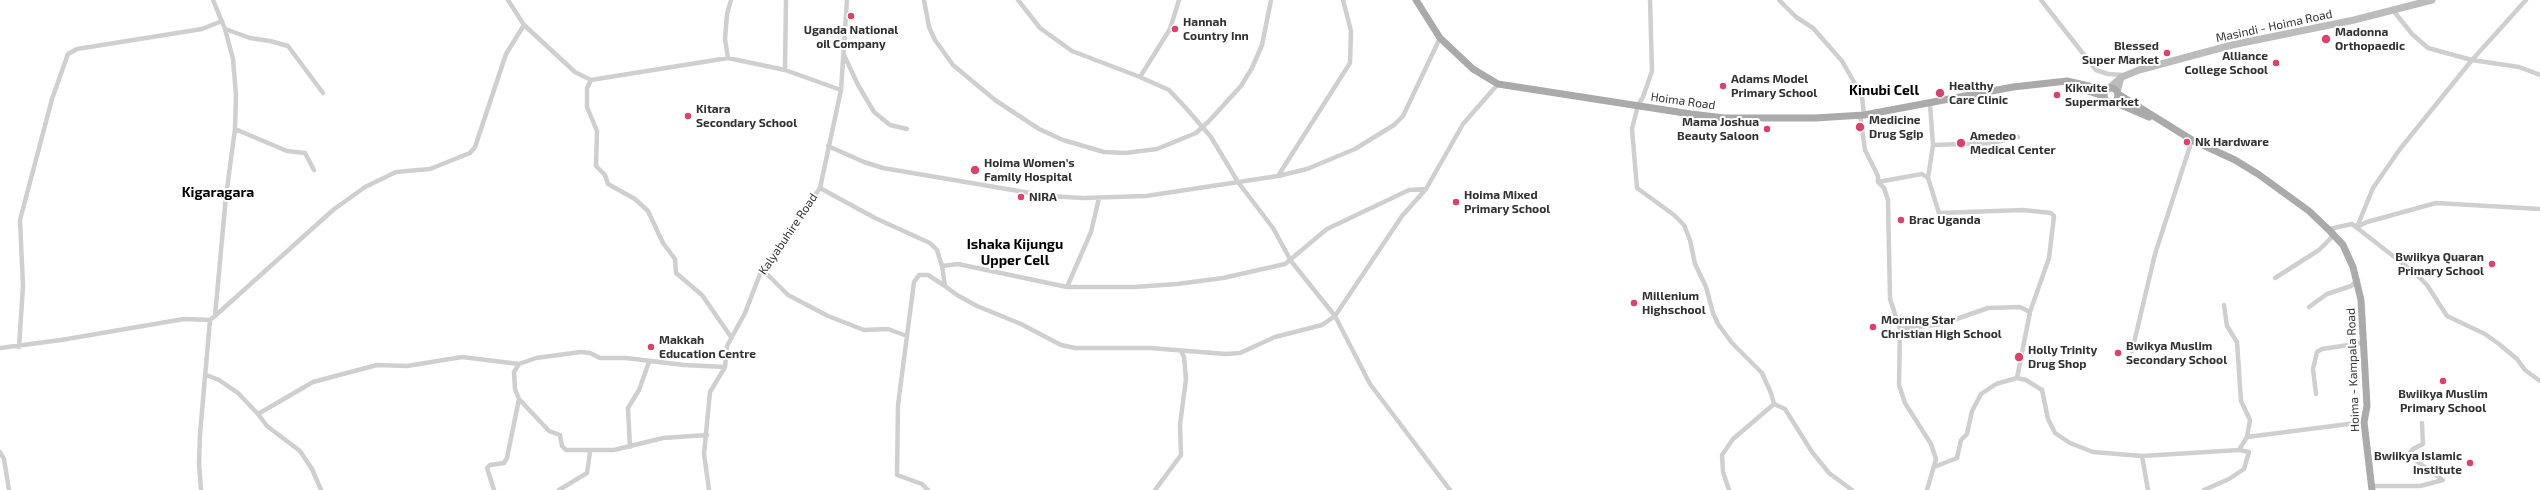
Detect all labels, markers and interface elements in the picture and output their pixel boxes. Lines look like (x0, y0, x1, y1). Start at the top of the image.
street label: Masindi - Hoima Road (2214, 7, 2334, 45)
marker: Uganda National oil Company (846, 11, 856, 21)
place label: Hannah Country Inn (1183, 15, 1249, 43)
place label: Uganda National oil Company (804, 23, 898, 51)
marker: Hannah Country Inn (1170, 24, 1180, 34)
place label: Madonna Orthopaedic (2335, 25, 2405, 53)
marker: Madonna Orthopaedic (2320, 33, 2332, 45)
place label: Blessed Super Market (2082, 39, 2159, 67)
marker: Blessed Super Market (2162, 48, 2172, 58)
place label: Alliance College School (2185, 49, 2268, 77)
marker: Alliance College School (2271, 58, 2281, 68)
place label: Adams Model Primary School (1731, 72, 1817, 100)
place label: Healthy Care Clinic (1949, 79, 2008, 107)
marker: Adams Model Primary School (1718, 81, 1728, 91)
place label: Kikwite Supermarket (2065, 81, 2139, 109)
district label: Kinubi Cell (1849, 82, 1919, 98)
marker: Healthy Care Clinic (1934, 87, 1946, 99)
street label: Hoima Road (1650, 89, 1716, 113)
marker: Kikwite Supermarket (2052, 90, 2062, 100)
place label: Kitara Secondary School (696, 102, 797, 130)
marker: Kitara Secondary School (683, 111, 693, 121)
place label: Medicine Drug Sgip (1869, 113, 1924, 141)
place label: Mama Joshua Beauty Saloon (1677, 115, 1759, 143)
marker: Medicine Drug Sgip (1854, 121, 1866, 133)
marker: Mama Joshua Beauty Saloon (1762, 124, 1772, 134)
place label: Amedeo Medical Center (1970, 129, 2056, 157)
place label: Nk Hardware (2195, 135, 2269, 149)
marker: Amedeo Medical Center (1955, 137, 1967, 149)
marker: Nk Hardware (2182, 137, 2192, 147)
place label: Hoima Women’s Family Hospital (984, 156, 1075, 184)
marker: Hoima Women’s Family Hospital (969, 164, 981, 176)
district label: Kigaragara (182, 184, 254, 200)
place label: Hoima Mixed Primary School (1464, 188, 1550, 216)
place label: NIRA (1029, 190, 1057, 204)
street label: Kalyabuhire Road (755, 191, 821, 277)
marker: NIRA (1016, 192, 1026, 202)
marker: Hoima Mixed Primary School (1451, 197, 1461, 207)
place label: Brac Uganda (1909, 213, 1980, 227)
marker: Brac Uganda (1896, 215, 1906, 225)
district label: Ishaka Kijungu Upper Cell (967, 236, 1063, 268)
place label: Bwiikya Quaran Primary School (2395, 250, 2484, 278)
marker: Bwiikya Quaran Primary School (2487, 259, 2497, 269)
place label: Millenium Highschool (1642, 289, 1706, 317)
marker: Millenium Highschool (1629, 298, 1639, 308)
street label: Hoima - Kampala Road (2344, 308, 2362, 432)
place label: Morning Star Christian High School (1881, 313, 2002, 341)
marker: Morning Star Christian High School (1868, 322, 1878, 332)
place label: Makkah Education Centre (659, 333, 756, 361)
place label: Bwikya Muslim Secondary School (2126, 339, 2227, 367)
marker: Makkah Education Centre (646, 342, 656, 352)
place label: Holly Trinity Drug Shop (2028, 343, 2097, 371)
marker: Bwikya Muslim Secondary School (2113, 348, 2123, 358)
marker: Holly Trinity Drug Shop (2013, 351, 2025, 363)
marker: Bwiikya Muslim Primary School (2438, 376, 2448, 386)
place label: Bwiikya Muslim Primary School (2398, 387, 2488, 415)
place label: Bwiikya Islamic Institute (2374, 449, 2462, 477)
marker: Bwiikya Islamic Institute (2465, 458, 2475, 468)

